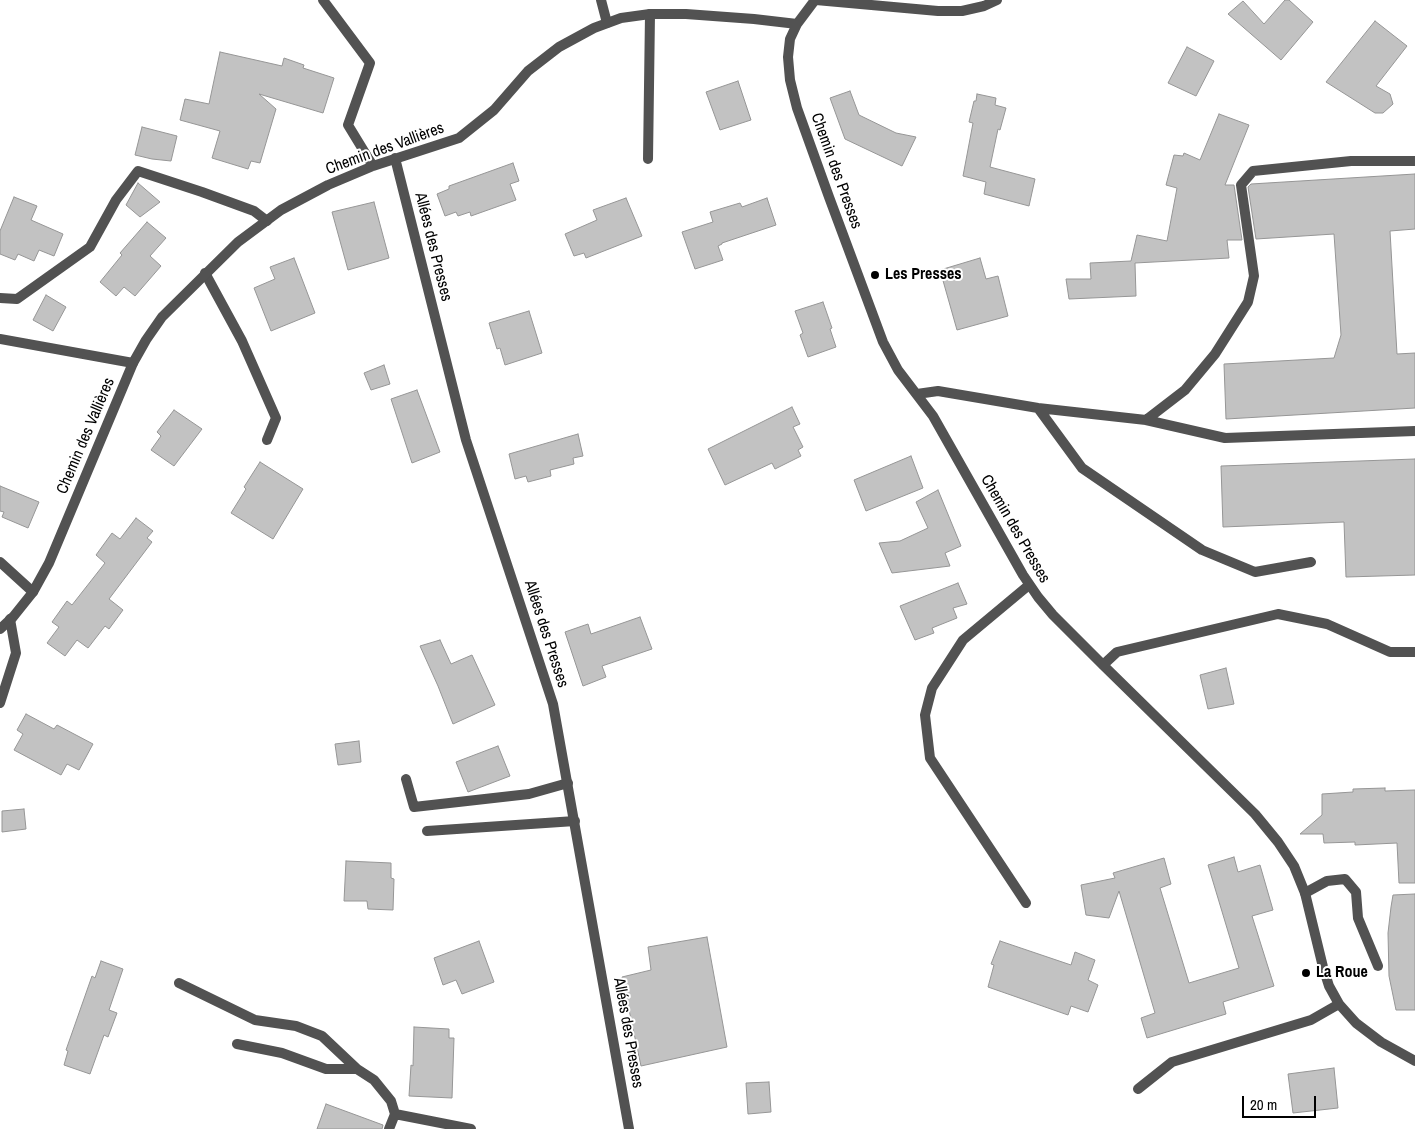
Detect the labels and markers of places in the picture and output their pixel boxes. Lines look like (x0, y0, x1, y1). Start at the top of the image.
place label: Les Presses (885, 265, 962, 285)
marker: Les Presses (869, 269, 881, 281)
place label: La Roue (1316, 963, 1368, 983)
marker: La Roue (1300, 967, 1312, 979)

